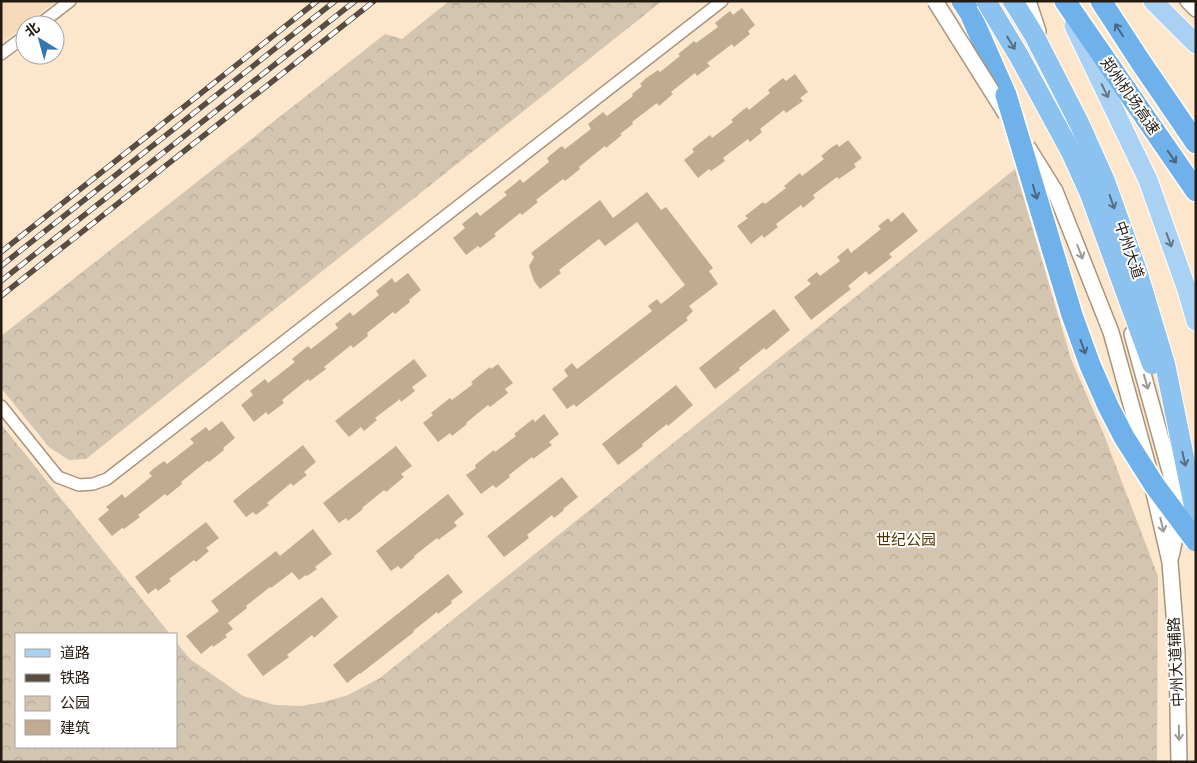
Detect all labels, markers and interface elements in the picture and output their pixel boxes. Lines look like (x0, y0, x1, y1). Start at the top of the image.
north arrow (15, 15, 65, 65)
text: 北 (21, 18, 43, 41)
one-way arrow (1114, 23, 1124, 37)
one-way arrow (1007, 36, 1017, 50)
street label: 郑州机场高速 (1097, 53, 1164, 138)
one-way arrow (1101, 83, 1111, 98)
one-way arrow (1167, 150, 1177, 164)
one-way arrow (1031, 184, 1041, 200)
one-way arrow (1108, 193, 1117, 209)
street label: 中州大道 (1111, 218, 1148, 281)
one-way arrow (1165, 232, 1174, 248)
one-way arrow (1076, 244, 1085, 259)
one-way arrow (1079, 339, 1088, 355)
one-way arrow (1141, 374, 1151, 390)
one-way arrow (1180, 450, 1189, 466)
one-way arrow (1158, 516, 1167, 532)
park label: 世纪公园 (876, 530, 936, 549)
street label: 中州大道辅路 (1164, 617, 1187, 707)
legend (15, 633, 178, 748)
text: 道路 (60, 643, 90, 662)
text: 铁路 (60, 668, 90, 687)
text: 公园 (60, 693, 90, 712)
text: 建筑 (60, 718, 90, 737)
one-way arrow (1174, 724, 1184, 740)

